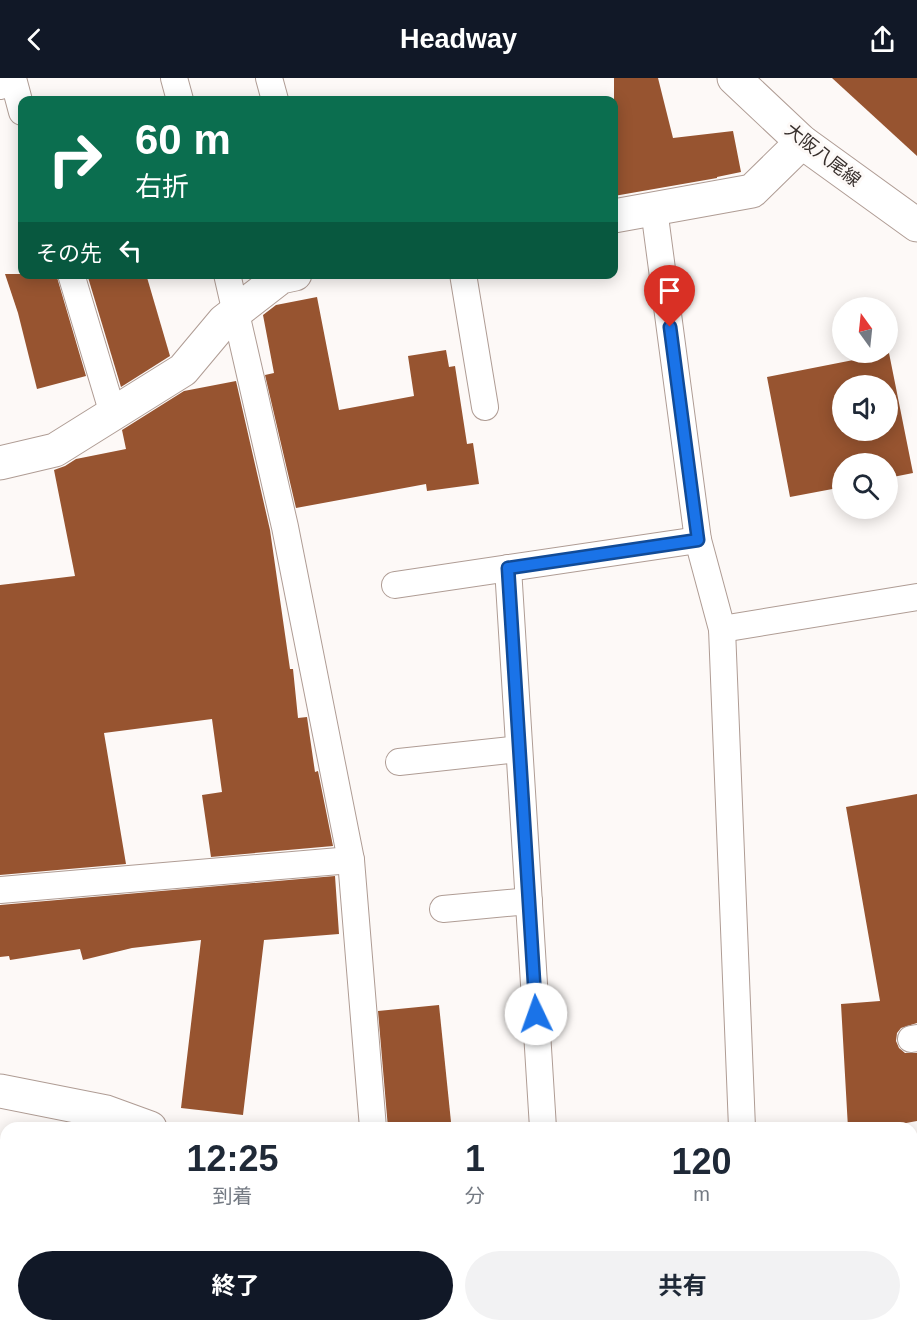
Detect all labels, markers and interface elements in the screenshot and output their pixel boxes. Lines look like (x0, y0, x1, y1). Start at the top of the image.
icon: back (18, 23, 51, 56)
icon: share (866, 23, 899, 56)
text: Headway (400, 24, 517, 54)
text: 60 m (135, 116, 231, 163)
street label: 大阪八尾線 (781, 119, 865, 191)
icon: right (36, 120, 114, 198)
text: 右折 (135, 172, 189, 202)
icon: left (114, 234, 147, 267)
text: その先 (36, 241, 102, 266)
pin (644, 265, 695, 327)
icon: arrive (653, 274, 686, 307)
north arrow (832, 297, 898, 363)
map controls (832, 297, 898, 519)
button: sound (832, 375, 898, 441)
button: search (832, 453, 898, 519)
position arrow (504, 982, 568, 1046)
text: 12:25 (186, 1138, 279, 1179)
text: 1 (465, 1138, 485, 1179)
text: 120 (671, 1141, 732, 1182)
text: m (693, 1183, 710, 1205)
text: 到着 (212, 1185, 252, 1207)
text: 分 (465, 1185, 485, 1207)
button: 終了 (18, 1251, 453, 1320)
button: 共有 (465, 1251, 900, 1320)

